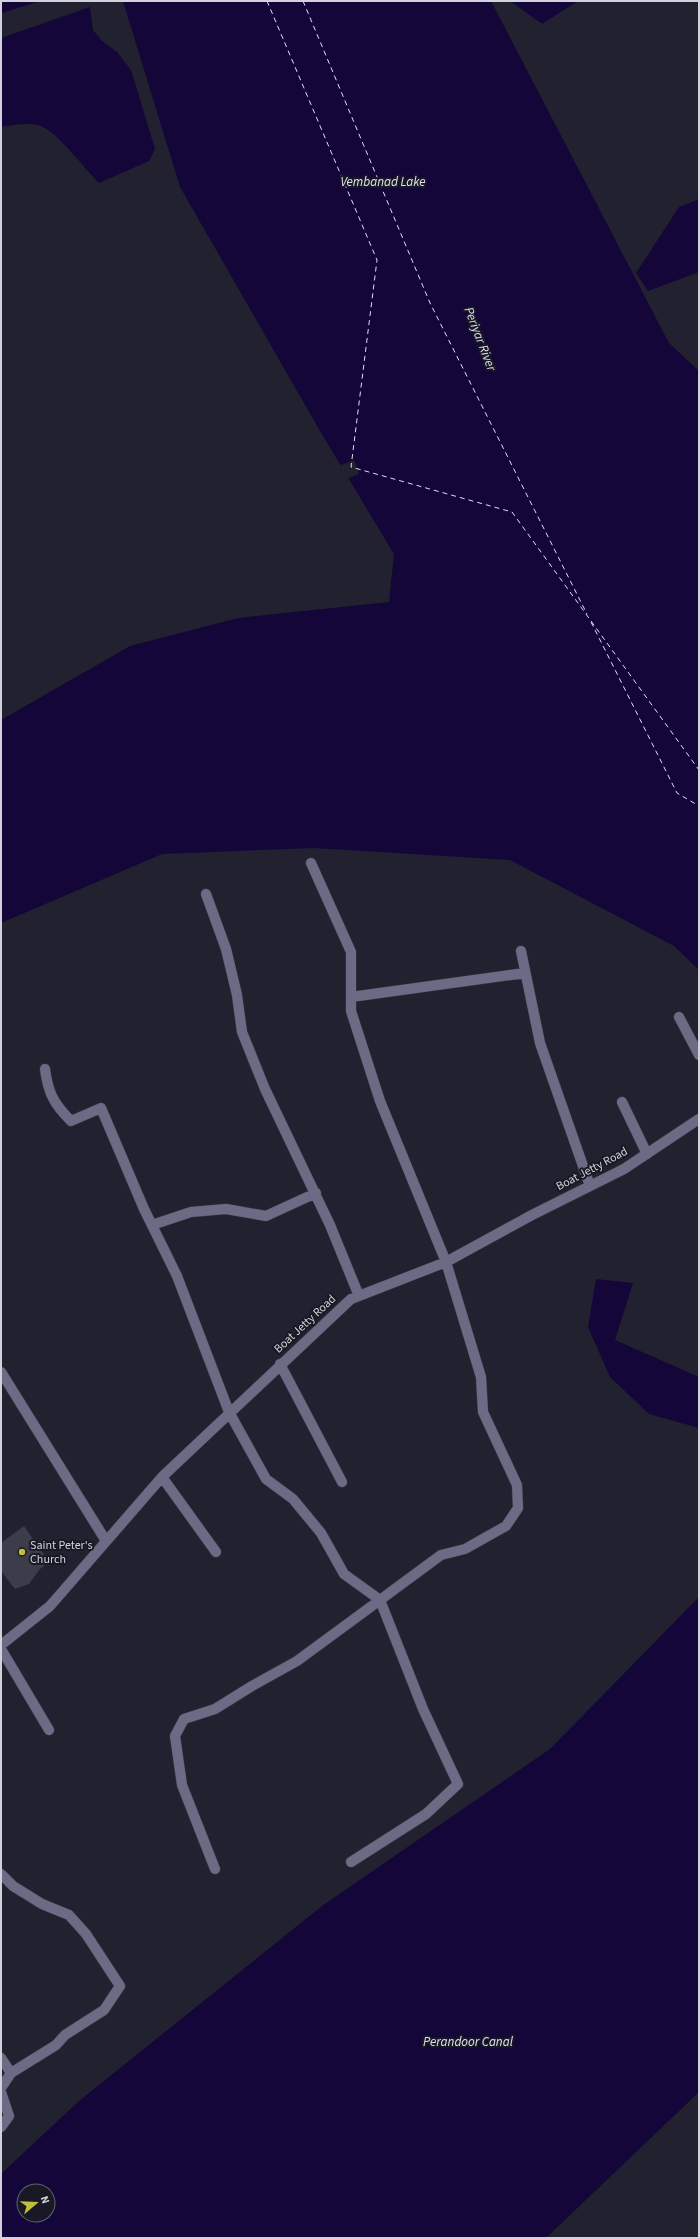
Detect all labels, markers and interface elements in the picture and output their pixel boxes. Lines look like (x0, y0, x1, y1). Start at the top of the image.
water label: Vembanad Lake (340, 173, 426, 191)
water label: Periyar River (460, 304, 501, 374)
street label: Boat Jetty Road (553, 1143, 631, 1195)
street label: Boat Jetty Road (270, 1291, 340, 1357)
place label: Saint Peter's Church (30, 1537, 93, 1568)
marker: Saint Peter's Church (17, 1547, 27, 1557)
water label: Perandoor Canal (423, 2033, 514, 2051)
north arrow (16, 2183, 56, 2223)
text: N (37, 2194, 53, 2206)

